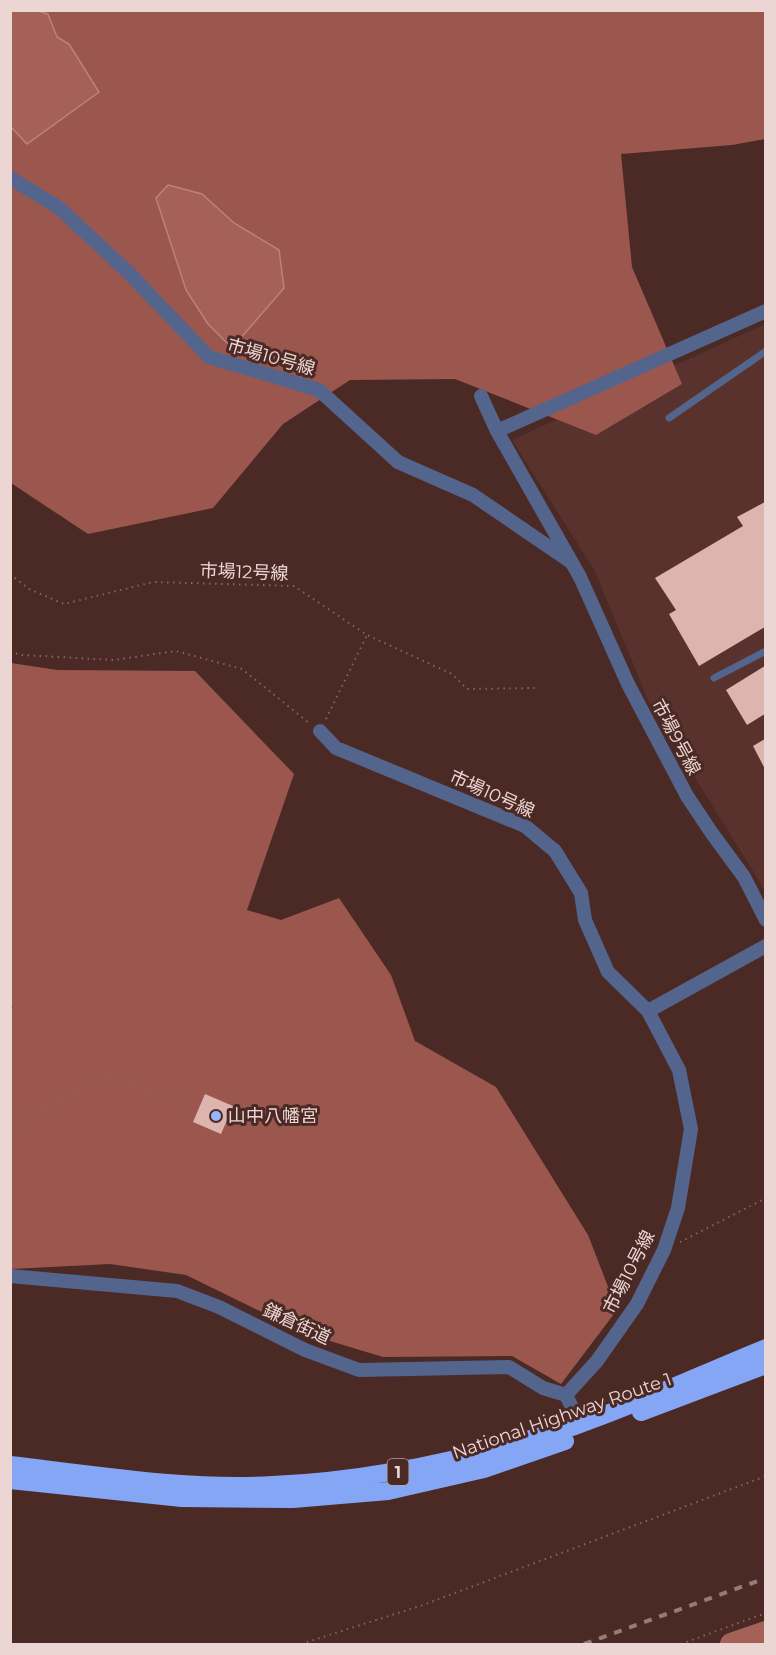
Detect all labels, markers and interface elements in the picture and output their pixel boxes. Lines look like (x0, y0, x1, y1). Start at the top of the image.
street label: 市場10号線 (225, 334, 317, 380)
street label: 市場12号線 (199, 559, 289, 585)
street label: 市場9号線 (647, 695, 705, 779)
street label: 市場10号線 (446, 766, 538, 822)
place label: 山中八幡宮 (228, 1105, 318, 1127)
marker: 山中八幡宮 (209, 1109, 223, 1123)
street label: 市場10号線 (599, 1227, 659, 1317)
street label: 鎌倉街道 (260, 1299, 334, 1349)
street label: National Highway Route 1 (449, 1368, 675, 1464)
road number: 1 (388, 1459, 408, 1485)

